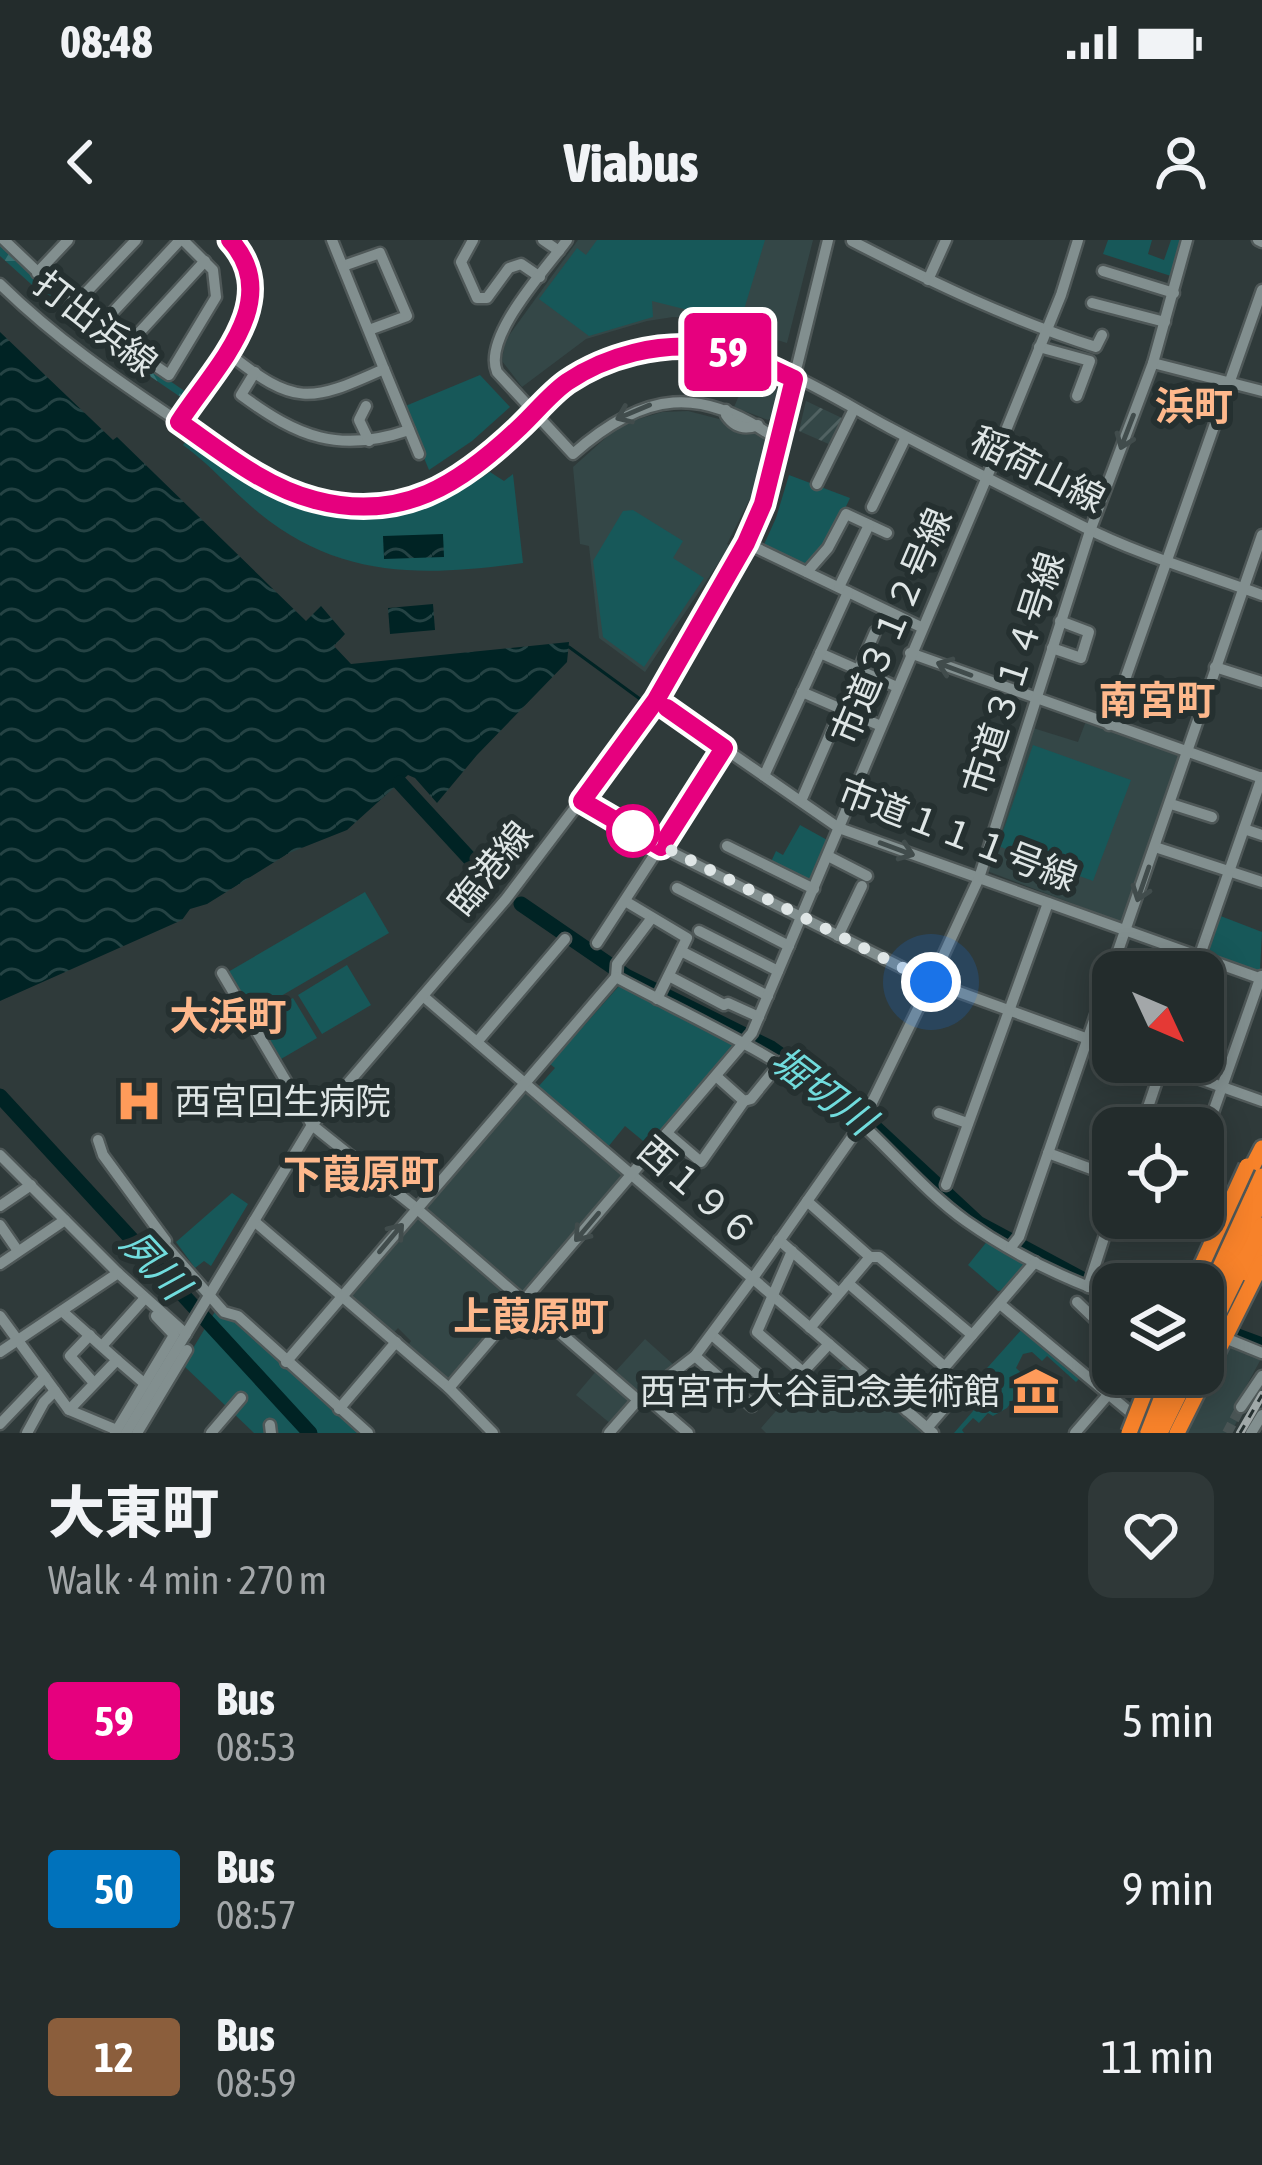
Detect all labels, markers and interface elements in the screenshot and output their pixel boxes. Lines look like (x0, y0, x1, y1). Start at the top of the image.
text: 08:48 (60, 16, 153, 68)
icon: back (48, 129, 114, 195)
icon: person (1148, 129, 1214, 195)
text: Viabus (564, 132, 698, 193)
street label: 打出浜線 (26, 262, 166, 384)
line badge: 59 (674, 313, 782, 391)
text: 59 (708, 328, 748, 376)
district label: 浜町 (1155, 384, 1233, 428)
one-way arrow (616, 403, 653, 424)
one-way arrow (1115, 412, 1137, 449)
street label: 稲荷山線 (964, 418, 1112, 520)
street label: 市道３１２号線 (822, 502, 960, 750)
street label: 市道３１４号線 (954, 547, 1072, 799)
one-way arrow (936, 657, 973, 678)
district label: 南宮町 (1098, 678, 1216, 722)
street label: 市道１１１号線 (833, 769, 1083, 899)
unlabelled marker (608, 806, 658, 856)
street label: 臨港線 (440, 813, 540, 923)
one-way arrow (877, 840, 914, 861)
one-way arrow (1131, 865, 1152, 902)
north arrow (1092, 951, 1224, 1083)
map controls (1092, 951, 1224, 1395)
your location (901, 952, 961, 1012)
district label: 大浜町 (169, 994, 287, 1038)
water label: 堀切川 (763, 1037, 886, 1145)
hospital icon: 西宮回生病院 (114, 1076, 164, 1126)
place label: 西宮回生病院 (175, 1080, 391, 1122)
button: locate (1092, 1107, 1224, 1239)
street label: 西１９６ (630, 1128, 766, 1254)
district label: 下葭原町 (283, 1152, 439, 1196)
one-way arrow (573, 1211, 601, 1242)
water label: 夙川 (112, 1220, 200, 1310)
one-way arrow (376, 1223, 404, 1254)
button: layers (1092, 1263, 1224, 1395)
district label: 上葭原町 (453, 1294, 609, 1338)
museum icon: 西宮市大谷記念美術館 (1011, 1366, 1061, 1416)
place label: 西宮市大谷記念美術館 (640, 1370, 1000, 1412)
button: heart (1088, 1472, 1214, 1598)
text: 大東町 (48, 1480, 219, 1545)
text: Walk · 4 min · 270 m (48, 1558, 327, 1602)
text: Bus (216, 1673, 275, 1725)
text: 5 min (1122, 1695, 1214, 1747)
text: 59 (94, 1697, 134, 1745)
text: 08:53 (216, 1725, 296, 1769)
text: Bus (216, 1841, 275, 1893)
text: 9 min (1122, 1863, 1214, 1915)
text: 50 (94, 1865, 134, 1913)
text: 08:57 (216, 1893, 296, 1937)
text: Bus (216, 2009, 275, 2061)
text: 11 min (1101, 2031, 1214, 2083)
text: 12 (94, 2033, 134, 2081)
text: 08:59 (216, 2061, 296, 2105)

